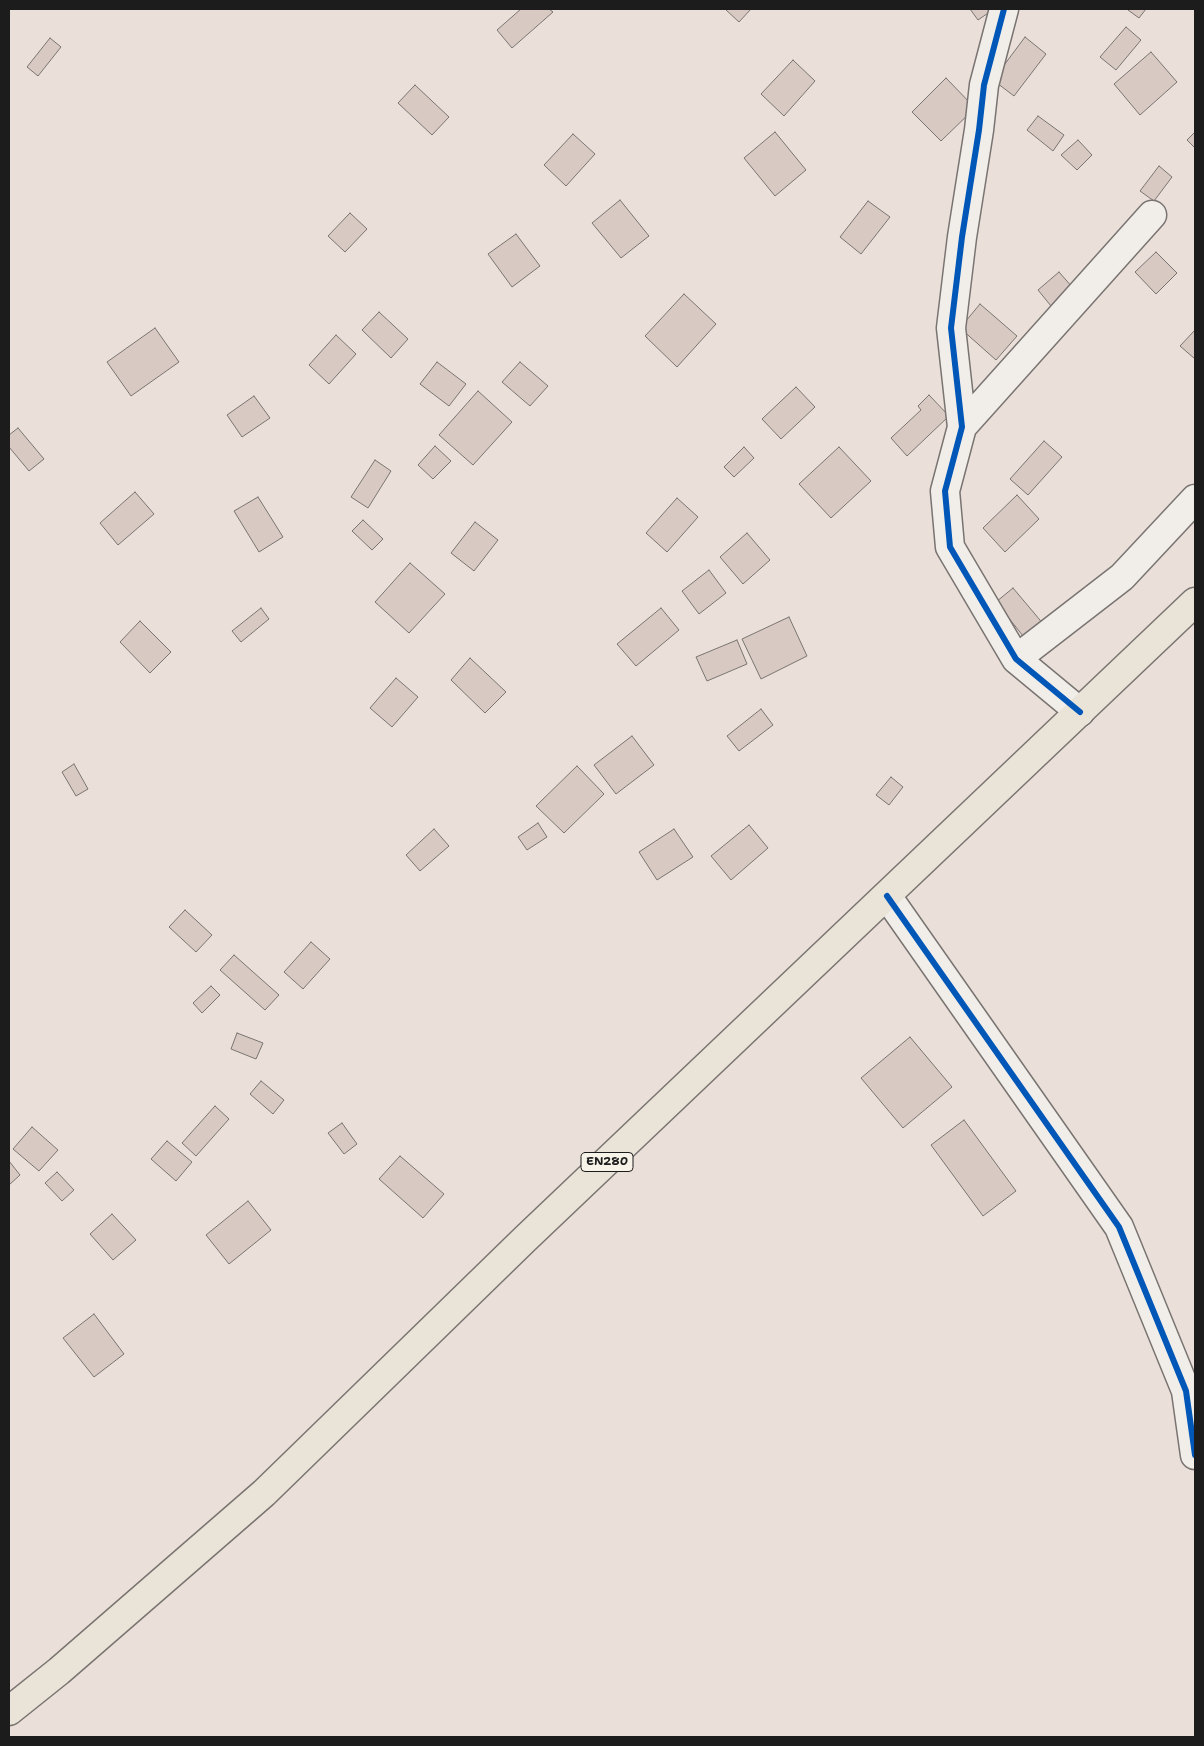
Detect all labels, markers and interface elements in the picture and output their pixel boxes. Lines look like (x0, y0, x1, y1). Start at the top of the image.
road number: EN280 (581, 1152, 633, 1172)

